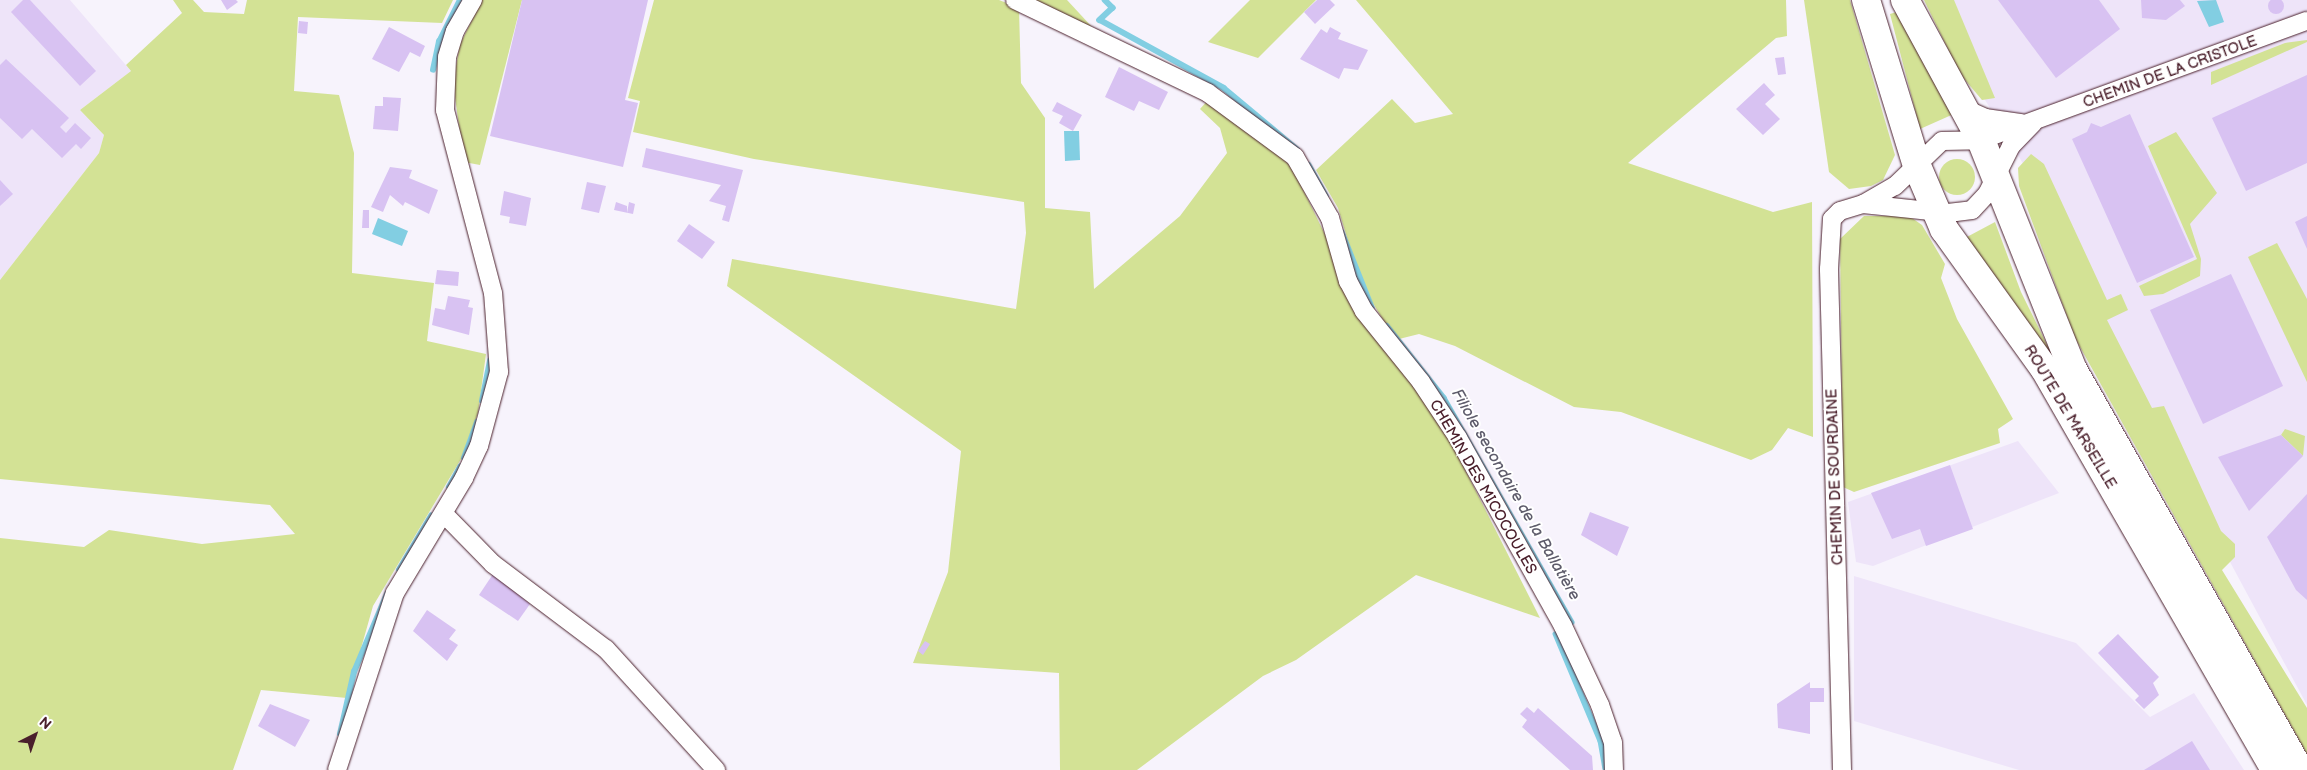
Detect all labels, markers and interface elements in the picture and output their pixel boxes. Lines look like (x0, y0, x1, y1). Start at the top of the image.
street label: CHEMIN DE LA CRISTOLE (2081, 32, 2259, 112)
street label: ROUTE DE MARSEILLE (2020, 342, 2120, 492)
water label: Filiole secondaire de la Ballatière (1446, 386, 1584, 604)
street label: CHEMIN DE SOURDAINE (1823, 388, 1847, 566)
street label: CHEMIN DES MICOCOULES (1426, 397, 1540, 577)
north arrow (10, 710, 60, 760)
text: N (36, 713, 55, 733)

